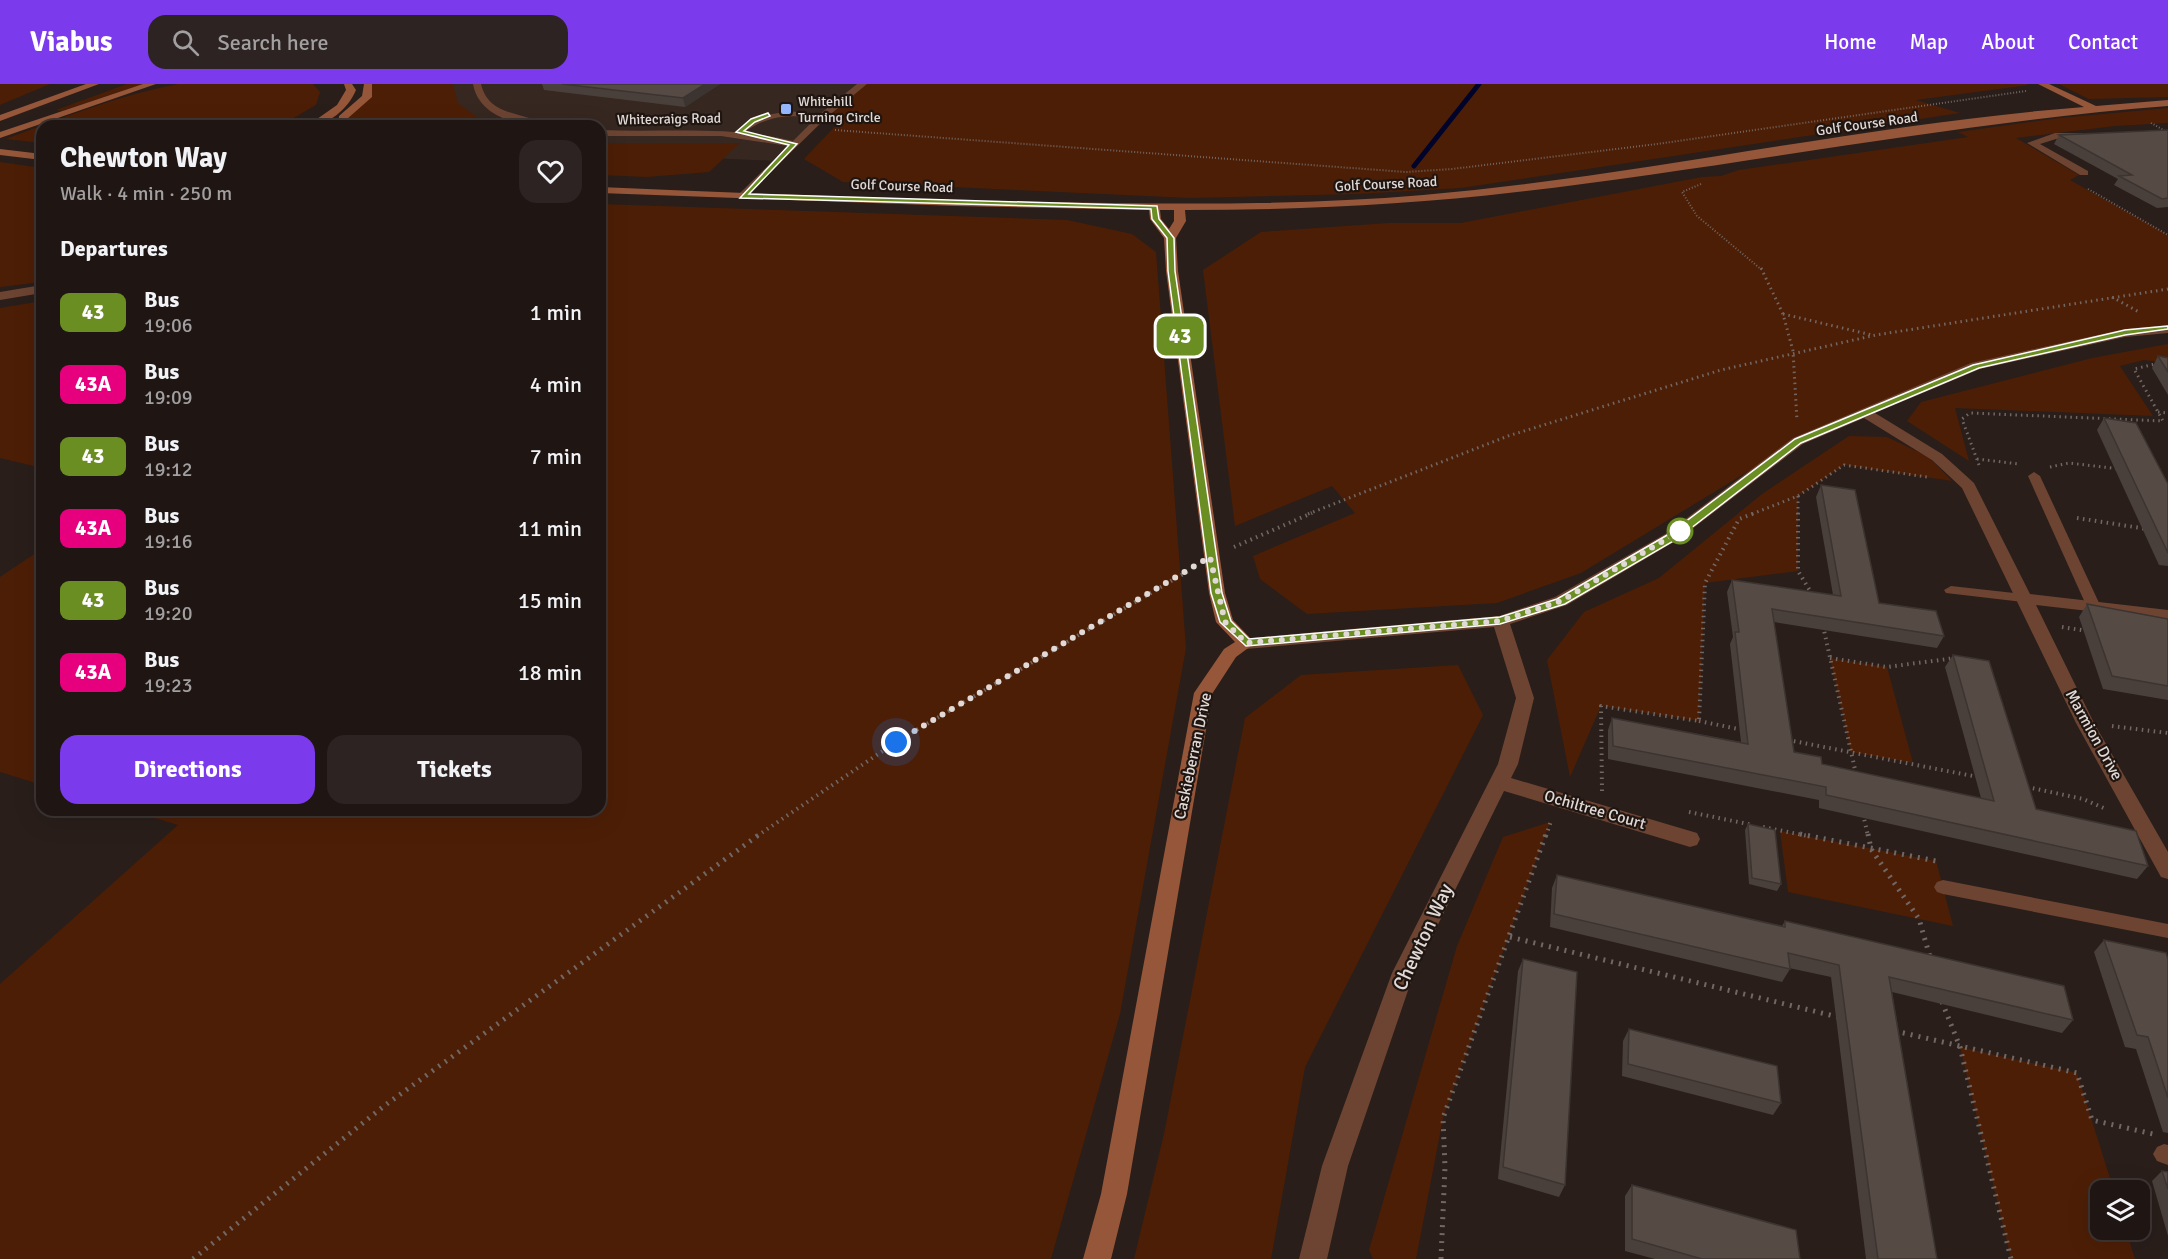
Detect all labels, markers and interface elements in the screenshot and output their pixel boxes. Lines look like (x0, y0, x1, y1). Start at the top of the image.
search box (148, 15, 568, 69)
text: Viabus (30, 25, 112, 59)
icon: search (169, 26, 202, 59)
text: Search here (217, 29, 328, 56)
text: Home (1824, 29, 1877, 55)
text: Map (1910, 29, 1948, 55)
text: About (1981, 29, 2035, 55)
text: Contact (2068, 29, 2138, 55)
place label: Whitehill Turning Circle (798, 93, 881, 126)
marker: Whitehill Turning Circle (779, 102, 793, 116)
street label: Golf Course Road (1815, 108, 1919, 140)
street label: Whitecraigs Road (617, 110, 721, 128)
button: heart (519, 140, 582, 203)
text: Chewton Way (60, 141, 227, 175)
street label: Golf Course Road (1334, 173, 1438, 195)
street label: Golf Course Road (850, 176, 954, 196)
text: Walk · 4 min · 250 m (60, 181, 232, 206)
text: Departures (60, 235, 168, 262)
text: Bus (144, 286, 179, 313)
text: 43 (82, 299, 104, 325)
text: 1 min (530, 299, 582, 326)
text: 19:06 (144, 313, 193, 338)
line badge: 43 (1153, 316, 1207, 356)
text: 43 (1169, 323, 1191, 349)
text: Bus (144, 358, 179, 385)
text: 43A (75, 371, 111, 397)
text: 4 min (530, 371, 582, 398)
text: 19:09 (144, 385, 193, 410)
text: Bus (144, 430, 179, 457)
text: 43 (82, 443, 104, 469)
text: 7 min (530, 443, 582, 470)
text: 19:12 (144, 457, 193, 482)
text: Bus (144, 502, 179, 529)
text: 43A (75, 515, 111, 541)
text: 11 min (518, 515, 582, 542)
unlabelled marker (1667, 518, 1693, 544)
text: 19:16 (144, 529, 193, 554)
text: Bus (144, 574, 179, 601)
text: 43 (82, 587, 104, 613)
text: 15 min (518, 587, 582, 614)
text: 19:20 (144, 601, 193, 626)
text: Bus (144, 646, 179, 673)
text: 43A (75, 659, 111, 685)
text: 18 min (518, 659, 582, 686)
text: 19:23 (144, 673, 193, 698)
street label: Marmion Drive (2061, 686, 2127, 784)
street label: Caskieberran Drive (1170, 691, 1216, 821)
your location (881, 727, 911, 757)
button: Directions (60, 735, 315, 804)
button: Tickets (327, 735, 582, 804)
street label: Ochiltree Court (1542, 786, 1648, 834)
street label: Chewton Way (1387, 879, 1459, 995)
map controls (2090, 1180, 2150, 1240)
button: layers (2090, 1180, 2150, 1240)

